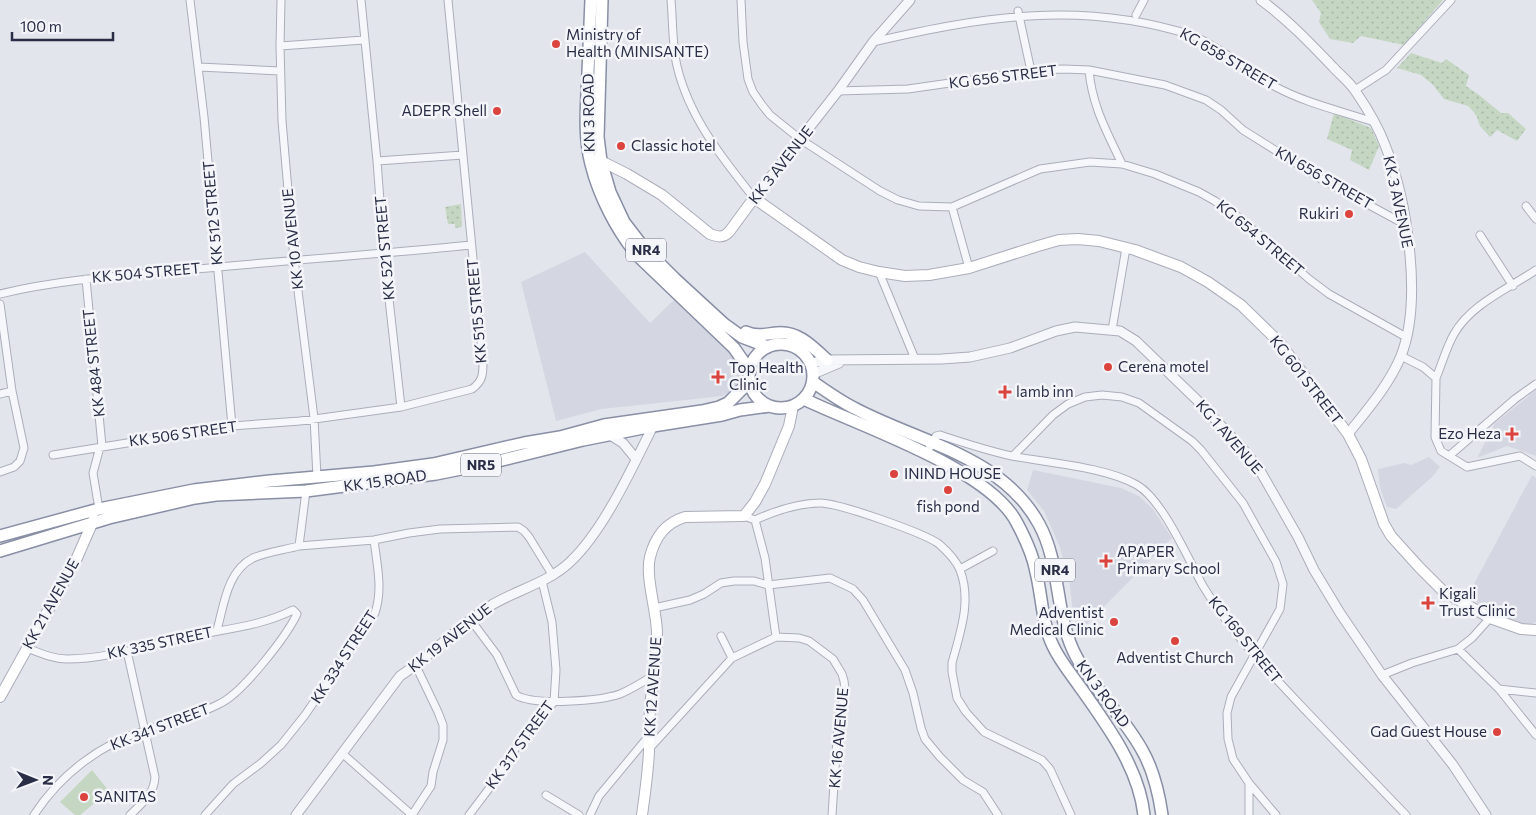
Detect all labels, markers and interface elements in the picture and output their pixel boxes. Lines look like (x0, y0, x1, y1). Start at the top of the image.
scale bar (12, 10, 114, 42)
text: 100 m (20, 17, 62, 35)
street label: KG 658 STREET (1177, 23, 1280, 93)
place label: Ministry of Health (MINISANTE) (566, 25, 709, 60)
marker: Ministry of Health (MINISANTE) (550, 38, 562, 50)
street label: KG 656 STREET (948, 60, 1058, 92)
street label: KN 3 ROAD (578, 74, 598, 153)
place label: ADEPR Shell (401, 101, 487, 119)
marker: ADEPR Shell (491, 105, 503, 117)
street label: KK 3 AVENUE (744, 122, 816, 207)
place label: Classic hotel (631, 136, 716, 154)
marker: Classic hotel (615, 140, 627, 152)
street label: KN 656 STREET (1273, 142, 1377, 213)
street label: KK 3 AVENUE (1380, 154, 1418, 250)
street label: KK 512 STREET (198, 160, 226, 266)
street label: KK 10 AVENUE (278, 187, 306, 291)
street label: KK 521 STREET (370, 195, 398, 301)
street label: KG 654 STREET (1213, 195, 1308, 279)
place label: Rukiri (1299, 204, 1339, 222)
marker: Rukiri (1343, 208, 1355, 220)
road number: NR4 (626, 238, 666, 262)
street label: KK 504 STREET (91, 258, 201, 286)
street label: KK 515 STREET (462, 258, 490, 364)
street label: KK 484 STREET (78, 308, 108, 418)
street label: KG 601 STREET (1267, 332, 1347, 428)
place label: Cerena motel (1118, 357, 1209, 375)
place label: Top Health Clinic (729, 358, 804, 393)
marker: Cerena motel (1102, 361, 1114, 373)
marker: Top Health Clinic (711, 370, 725, 384)
place label: lamb inn (1016, 382, 1074, 400)
marker: lamb inn (998, 385, 1012, 399)
street label: KG 1 AVENUE (1193, 396, 1267, 477)
street label: KK 506 STREET (128, 416, 239, 450)
place label: Ezo Heza (1438, 424, 1501, 442)
marker: Ezo Heza (1505, 427, 1519, 441)
road number: NR5 (461, 454, 501, 476)
place label: ININD HOUSE (904, 464, 1001, 482)
street label: KK 15 ROAD (342, 465, 428, 495)
marker: ININD HOUSE (888, 468, 900, 480)
marker: fish pond (942, 484, 954, 496)
place label: fish pond (916, 497, 980, 515)
place label: APAPER Primary School (1117, 542, 1220, 577)
marker: APAPER Primary School (1099, 554, 1113, 568)
street label: KK 21 AVENUE (18, 555, 82, 652)
road number: NR4 (1035, 558, 1075, 582)
place label: Kigali Trust Clinic (1439, 584, 1515, 619)
street label: KG 169 STREET (1205, 592, 1286, 687)
marker: Kigali Trust Clinic (1421, 596, 1435, 610)
street label: KK 19 AVENUE (404, 599, 495, 675)
place label: Adventist Medical Clinic (1009, 603, 1104, 638)
street label: KK 334 STREET (306, 606, 380, 706)
marker: Adventist Medical Clinic (1108, 616, 1120, 628)
street label: KK 335 STREET (105, 622, 214, 662)
marker: Adventist Church (1169, 635, 1181, 647)
street label: KK 12 AVENUE (640, 636, 664, 738)
place label: Adventist Church (1116, 648, 1234, 666)
street label: KN 3 ROAD (1073, 656, 1134, 731)
street label: KK 16 AVENUE (825, 687, 851, 789)
street label: KK 317 STREET (481, 697, 557, 792)
street label: KK 341 STREET (107, 699, 212, 753)
place label: Gad Guest House (1370, 722, 1487, 740)
marker: Gad Guest House (1491, 726, 1503, 738)
north arrow (10, 755, 60, 805)
text: N (40, 775, 57, 786)
place label: SANITAS (94, 787, 156, 805)
marker: SANITAS (78, 791, 90, 803)

